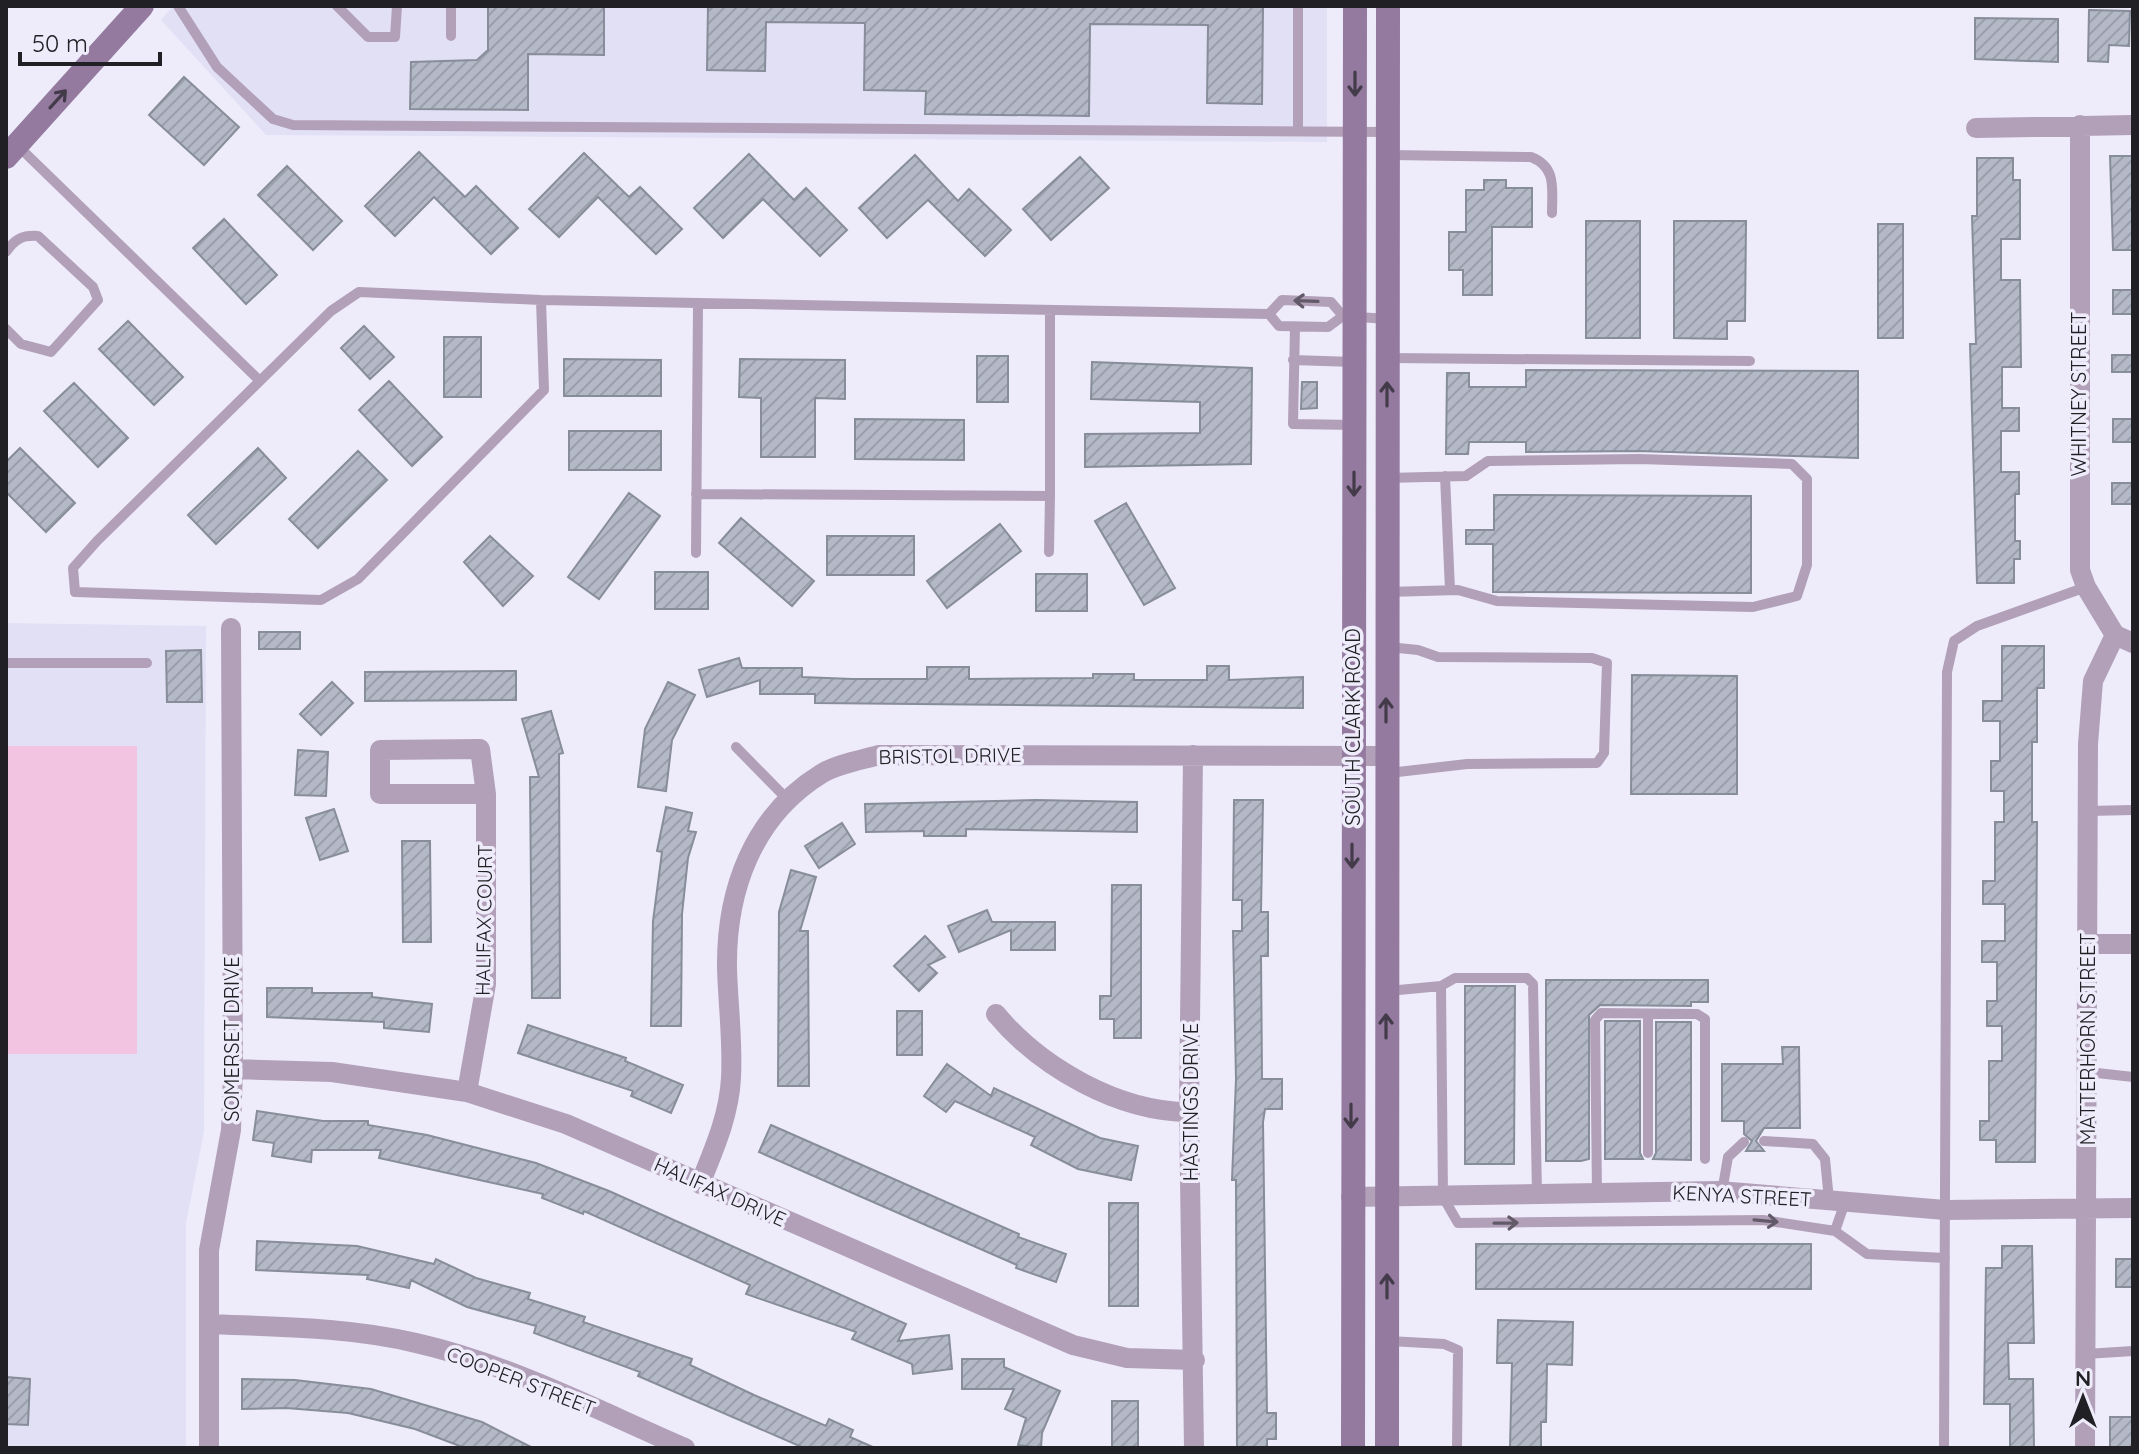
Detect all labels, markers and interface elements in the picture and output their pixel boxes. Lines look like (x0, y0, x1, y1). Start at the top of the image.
scale bar (20, 16, 160, 66)
text: 50 m (32, 28, 88, 58)
one-way arrow (1347, 70, 1363, 97)
one-way arrow (49, 89, 68, 109)
one-way arrow (1293, 293, 1320, 308)
street label: WHITNEY STREET (2066, 312, 2091, 476)
one-way arrow (1379, 381, 1395, 408)
one-way arrow (1346, 470, 1361, 497)
street label: SOUTH CLARK ROAD (1340, 628, 1365, 826)
one-way arrow (1378, 697, 1394, 724)
street label: BRISTOL DRIVE (878, 742, 1022, 769)
one-way arrow (1344, 842, 1360, 869)
street label: HALIFAX COURT (470, 844, 497, 996)
street label: MATTERHORN STREET (2075, 933, 2100, 1145)
street label: SOMERSET DRIVE (219, 956, 244, 1122)
one-way arrow (1378, 1013, 1394, 1040)
street label: HASTINGS DRIVE (1178, 1023, 1203, 1181)
one-way arrow (1344, 1102, 1359, 1129)
street label: HALIFAX DRIVE (650, 1151, 790, 1232)
street label: KENYA STREET (1672, 1179, 1812, 1212)
one-way arrow (1752, 1214, 1779, 1229)
one-way arrow (1492, 1215, 1519, 1230)
one-way arrow (1379, 1273, 1395, 1300)
street label: COOPER STREET (443, 1341, 599, 1420)
north arrow (2043, 1358, 2123, 1438)
text: N (2075, 1364, 2091, 1392)

